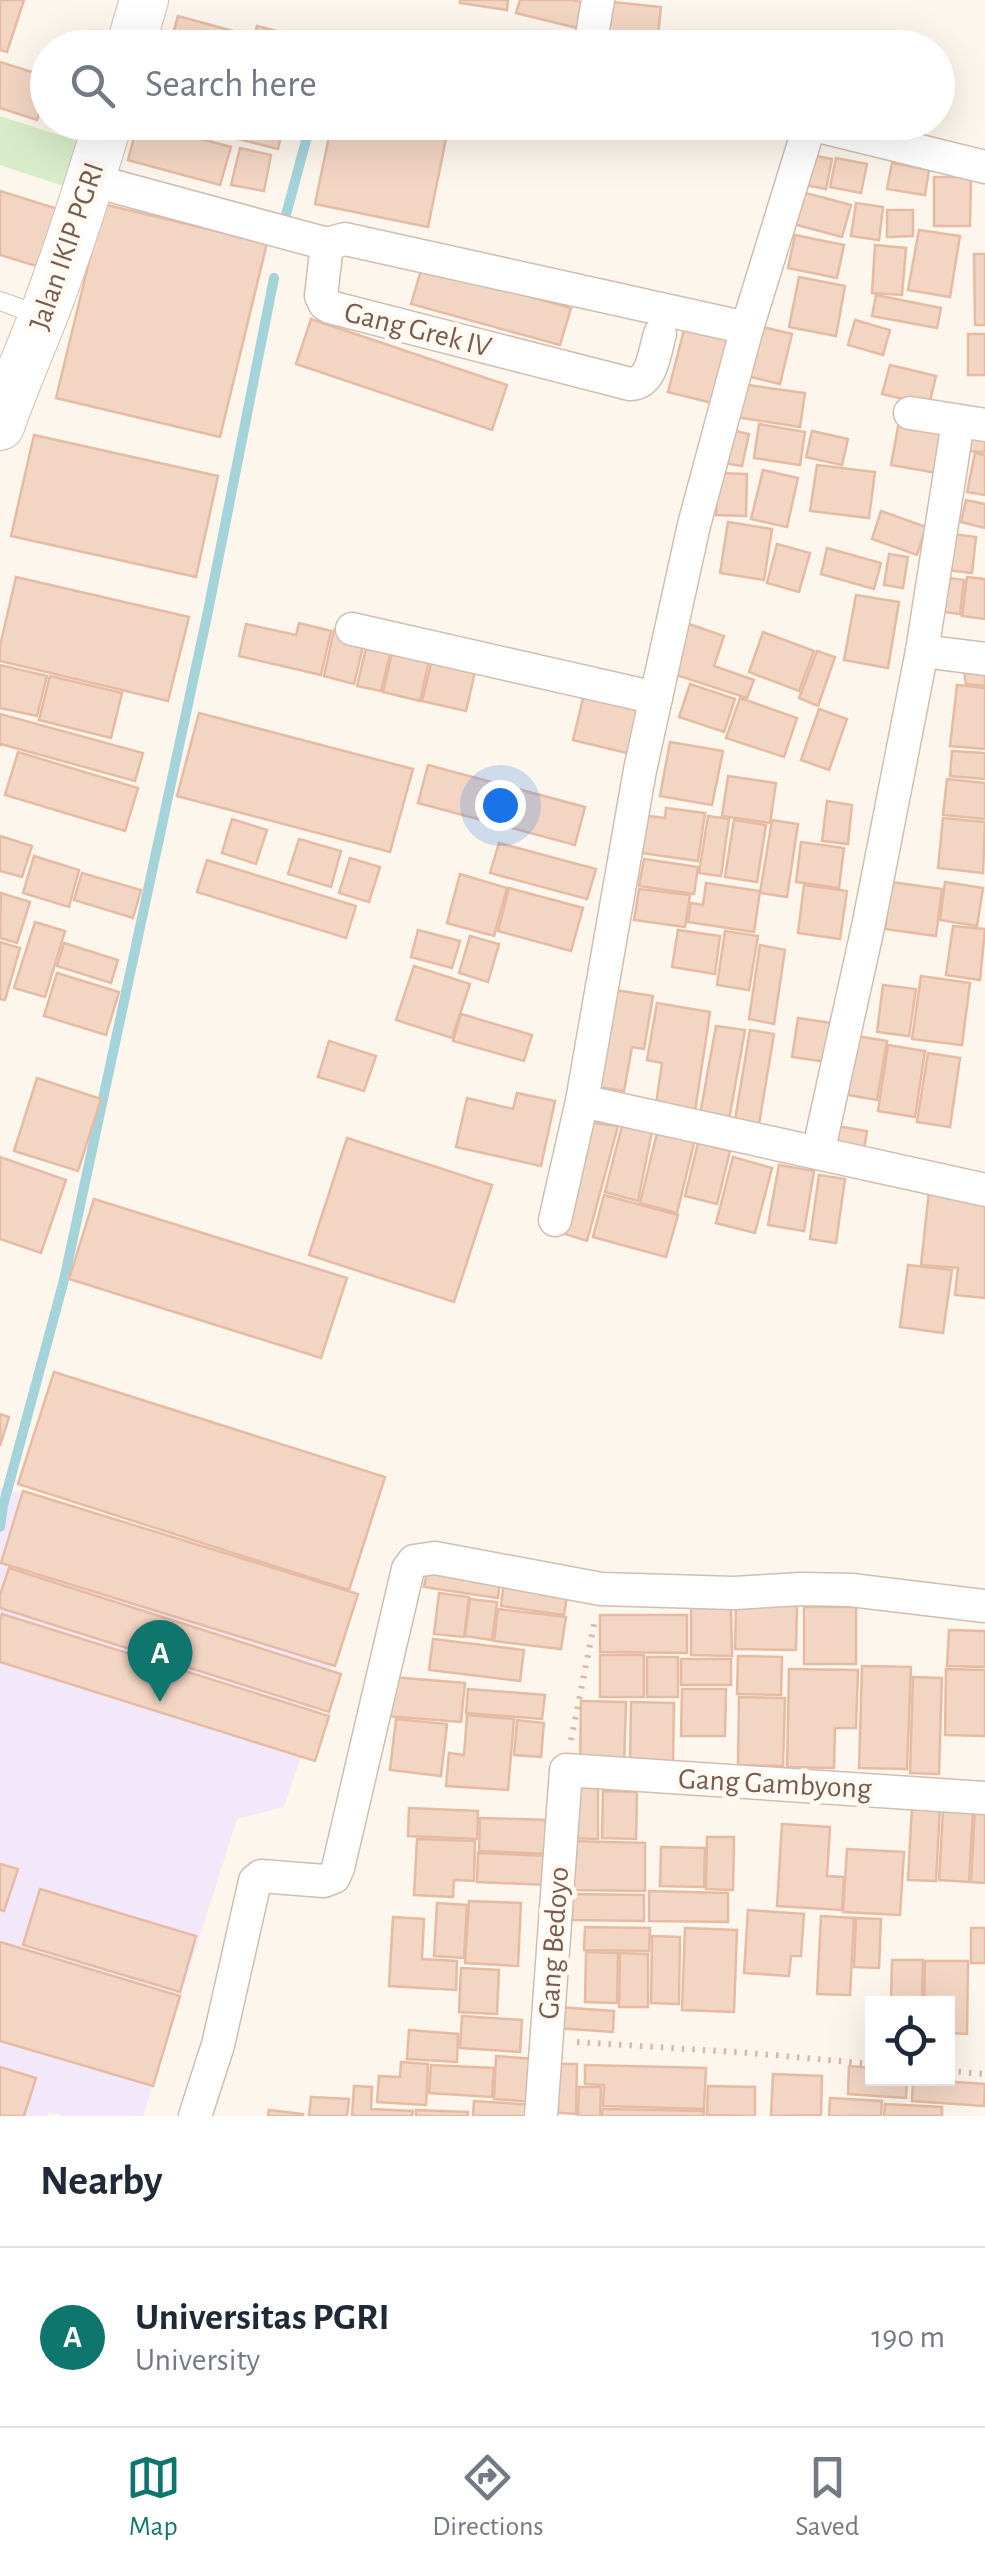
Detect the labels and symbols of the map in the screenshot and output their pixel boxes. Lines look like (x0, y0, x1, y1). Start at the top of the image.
street label: Jalan IKIP PGRI (24, 159, 110, 334)
street label: Gang Grek IV (341, 297, 494, 363)
your location (475, 780, 526, 831)
pin: A (128, 1620, 192, 1702)
street label: Gang Gambyong (678, 1764, 873, 1804)
street label: Gang Bedoyo (534, 1866, 574, 2020)

